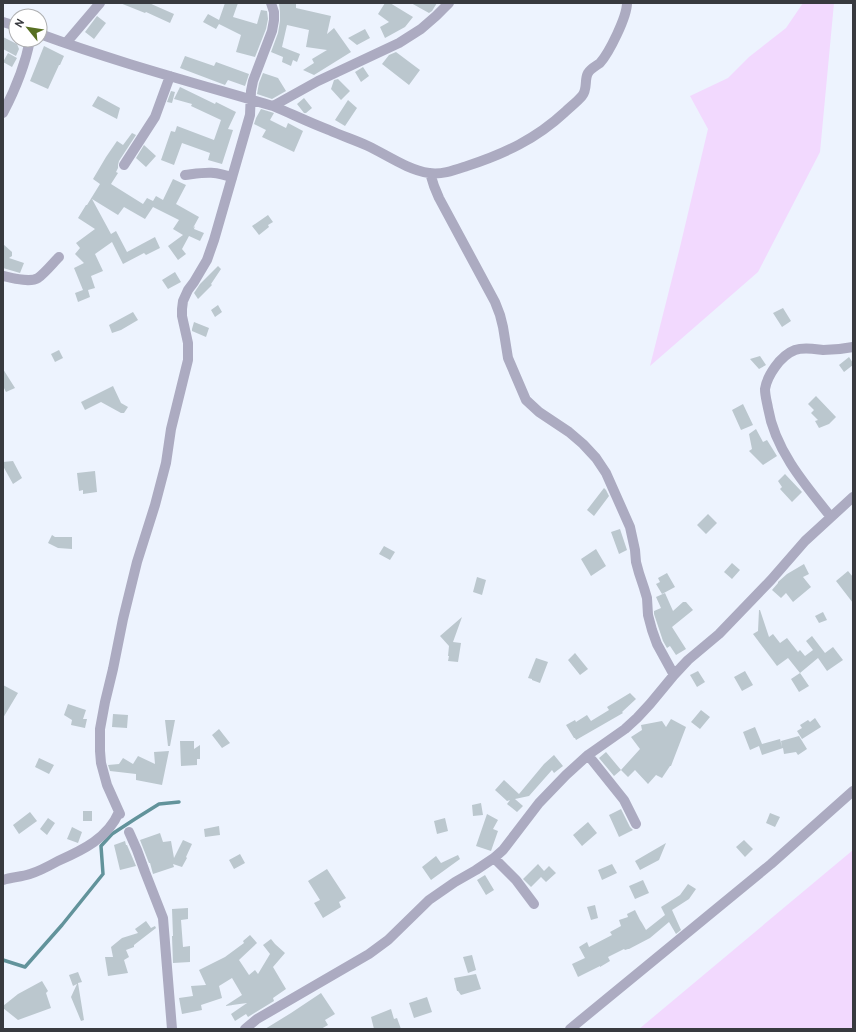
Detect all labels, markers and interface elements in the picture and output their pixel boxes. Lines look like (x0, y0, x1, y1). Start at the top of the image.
north arrow (8, 8, 48, 48)
text: N (12, 17, 28, 30)

